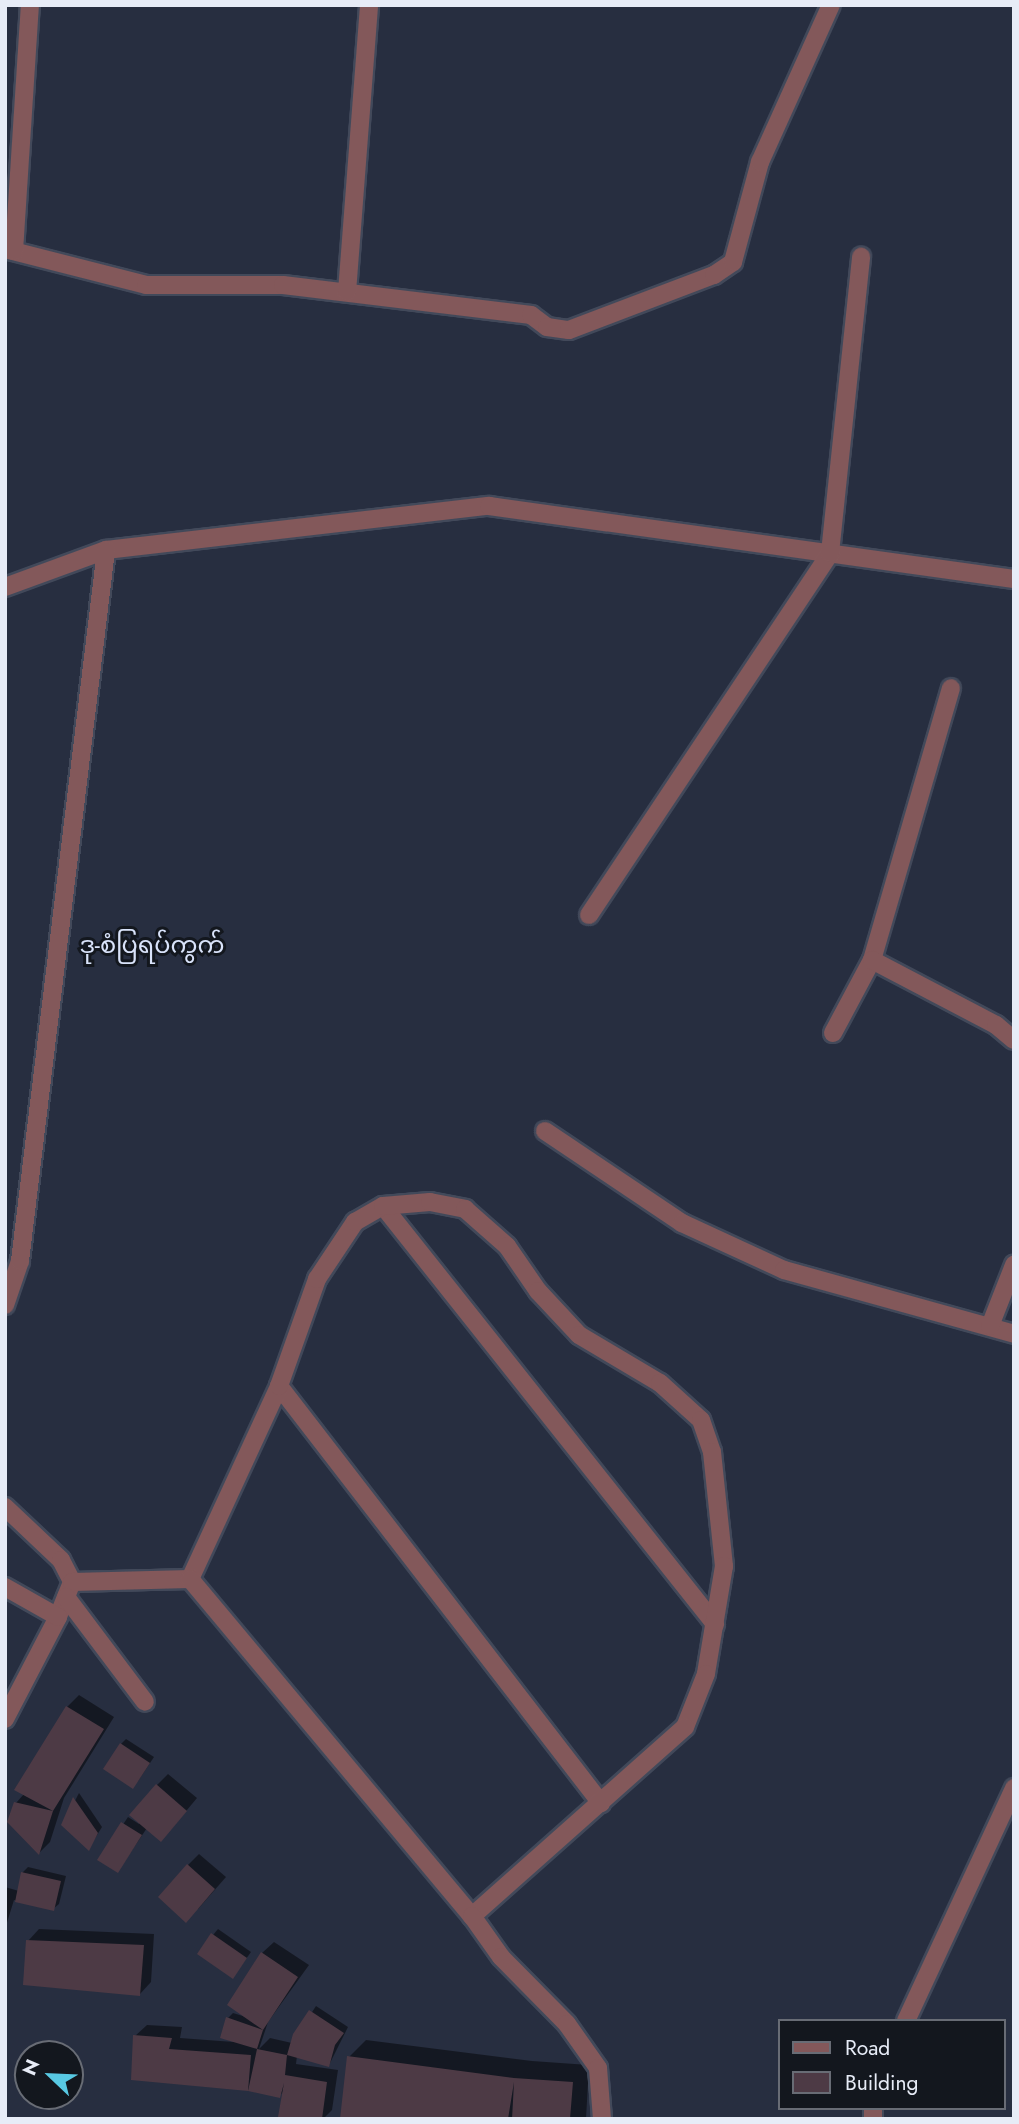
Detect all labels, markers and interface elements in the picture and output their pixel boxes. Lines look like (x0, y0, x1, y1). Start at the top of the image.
district label: ဒု-စံပြရပ်ကွက် (79, 931, 225, 959)
legend (778, 2019, 1005, 2110)
text: Road (845, 2033, 890, 2063)
north arrow (14, 2040, 84, 2110)
text: N (16, 2055, 46, 2080)
text: Building (845, 2068, 918, 2098)

